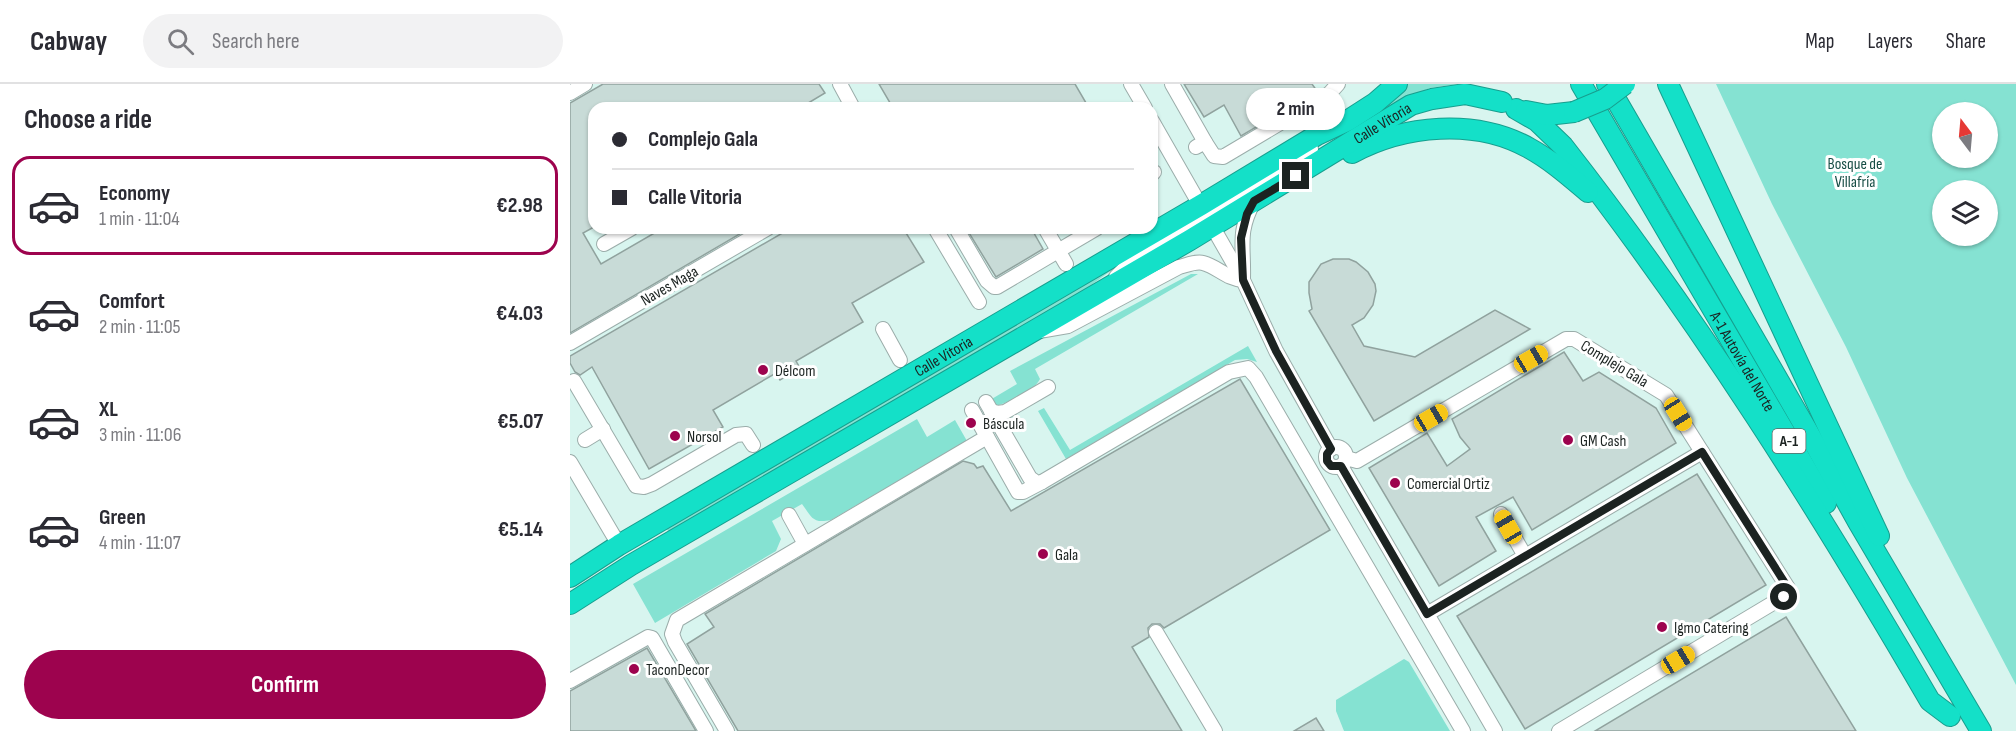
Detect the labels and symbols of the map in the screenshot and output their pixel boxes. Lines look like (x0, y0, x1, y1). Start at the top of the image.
callout: 2 min (1246, 89, 1346, 131)
street label: Calle Vitoria (1351, 99, 1415, 149)
north arrow (1932, 102, 1998, 168)
park label: Bosque de Villafría (1828, 155, 1882, 192)
route end (1282, 162, 1309, 189)
street label: Naves Maga (638, 262, 702, 310)
street label: A-1 Autovía del Norte (1705, 308, 1778, 415)
street label: Calle Vitoria (912, 333, 976, 381)
street label: Complejo Gala (1577, 337, 1652, 392)
car (1511, 342, 1551, 376)
place label: Délcom (775, 362, 816, 381)
marker: Délcom (756, 363, 770, 377)
car (1661, 394, 1695, 434)
car (1411, 401, 1451, 435)
place label: Báscula (983, 415, 1024, 434)
marker: Báscula (964, 416, 978, 430)
place label: Norsol (687, 428, 722, 447)
marker: Norsol (668, 429, 682, 443)
road number: A-1 (1772, 429, 1806, 453)
place label: GM Cash (1580, 432, 1626, 451)
marker: GM Cash (1561, 433, 1575, 447)
place label: Comercial Ortiz (1407, 475, 1490, 494)
marker: Comercial Ortiz (1388, 476, 1402, 490)
car (1491, 507, 1525, 547)
place label: Gala (1055, 546, 1078, 565)
marker: Gala (1036, 547, 1050, 561)
route start (1770, 583, 1797, 610)
place label: Igmo Catering (1674, 619, 1749, 638)
marker: Igmo Catering (1655, 620, 1669, 634)
car (1658, 643, 1698, 677)
place label: TaconDecor (646, 661, 710, 680)
marker: TaconDecor (627, 662, 641, 676)

